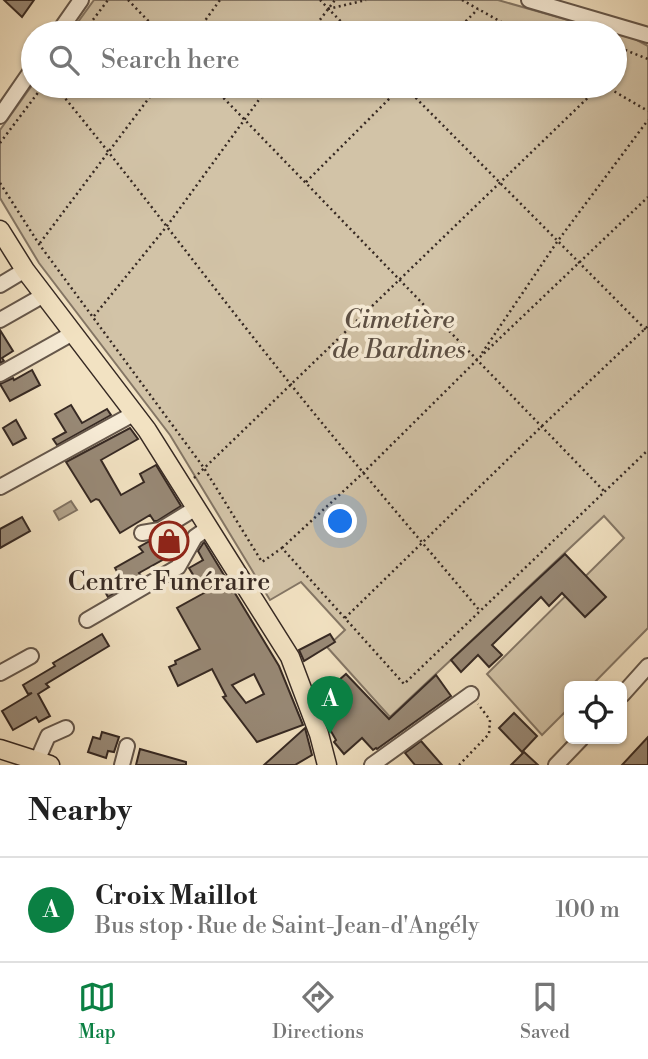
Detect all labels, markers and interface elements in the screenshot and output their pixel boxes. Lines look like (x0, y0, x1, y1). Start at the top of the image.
search box (21, 21, 627, 98)
icon: search (45, 41, 83, 79)
text: Search here (101, 44, 240, 76)
park label: Cimetière de Bardines (332, 304, 466, 366)
your location (323, 504, 357, 538)
shop icon: Centre Funéraire (148, 520, 190, 562)
place label: Centre Funéraire (68, 566, 270, 598)
pin: A (307, 676, 353, 734)
map controls (564, 681, 627, 744)
button: locate (564, 681, 627, 744)
text: Nearby (28, 792, 132, 830)
text: Croix Maillot (95, 880, 257, 912)
text: A (43, 896, 59, 924)
text: 100 m (555, 896, 620, 924)
text: Bus stop · Rue de Saint-Jean-d'Angély (95, 912, 479, 940)
tab: Map (78, 978, 116, 1044)
tab: Directions (272, 978, 364, 1044)
tab: Saved (520, 978, 570, 1044)

